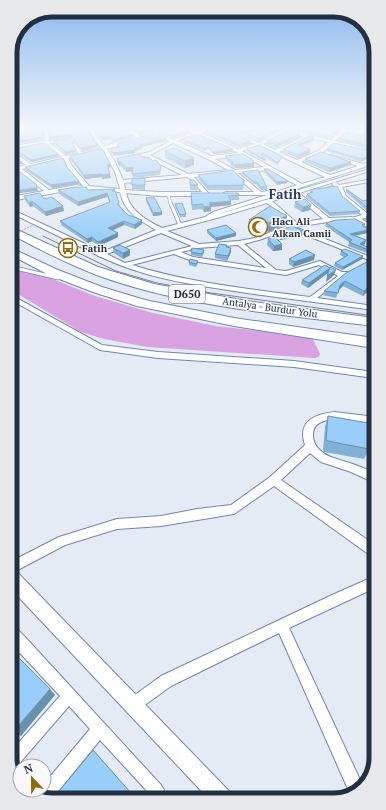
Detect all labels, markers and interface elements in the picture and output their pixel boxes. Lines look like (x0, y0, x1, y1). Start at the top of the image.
district label: Fatih (269, 185, 302, 203)
place label: Hacı Ali Alkan Camii (272, 215, 332, 240)
mosque icon: Hacı Ali Alkan Camii (247, 216, 269, 238)
bus stop icon: Fatih (57, 237, 79, 259)
place label: Fatih (82, 242, 108, 255)
road number: D650 (169, 285, 205, 303)
street label: Antalya - Burdur Yolu (221, 294, 319, 321)
north arrow (12, 758, 52, 798)
text: N (22, 760, 35, 777)

